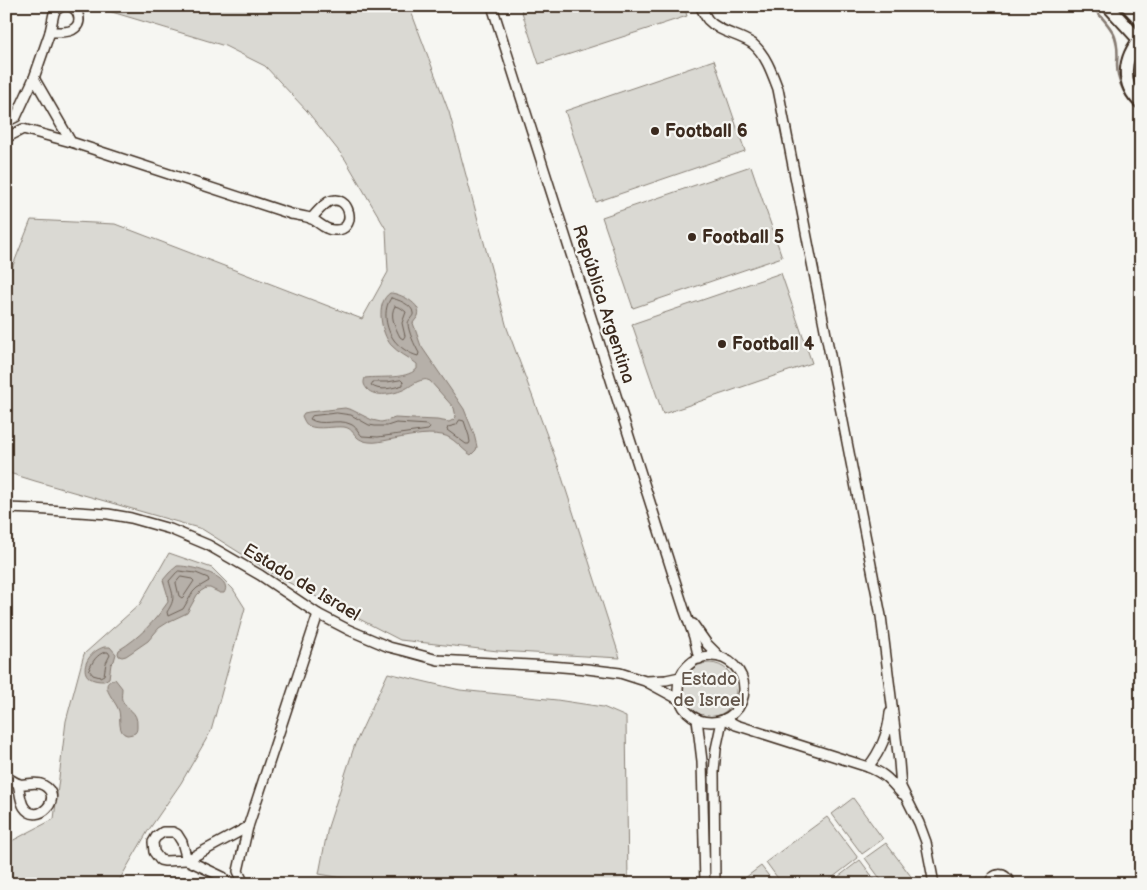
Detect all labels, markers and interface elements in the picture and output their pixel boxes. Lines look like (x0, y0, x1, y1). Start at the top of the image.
place label: Football 6 (665, 121, 748, 142)
marker: Football 6 (649, 125, 661, 137)
street label: República Argentina (568, 222, 639, 386)
place label: Football 5 (702, 227, 784, 248)
marker: Football 5 (686, 231, 698, 243)
place label: Football 4 (732, 334, 815, 355)
marker: Football 4 (716, 338, 728, 350)
street label: Estado de Israel (239, 539, 364, 626)
park label: Estado de Israel (673, 669, 745, 711)

